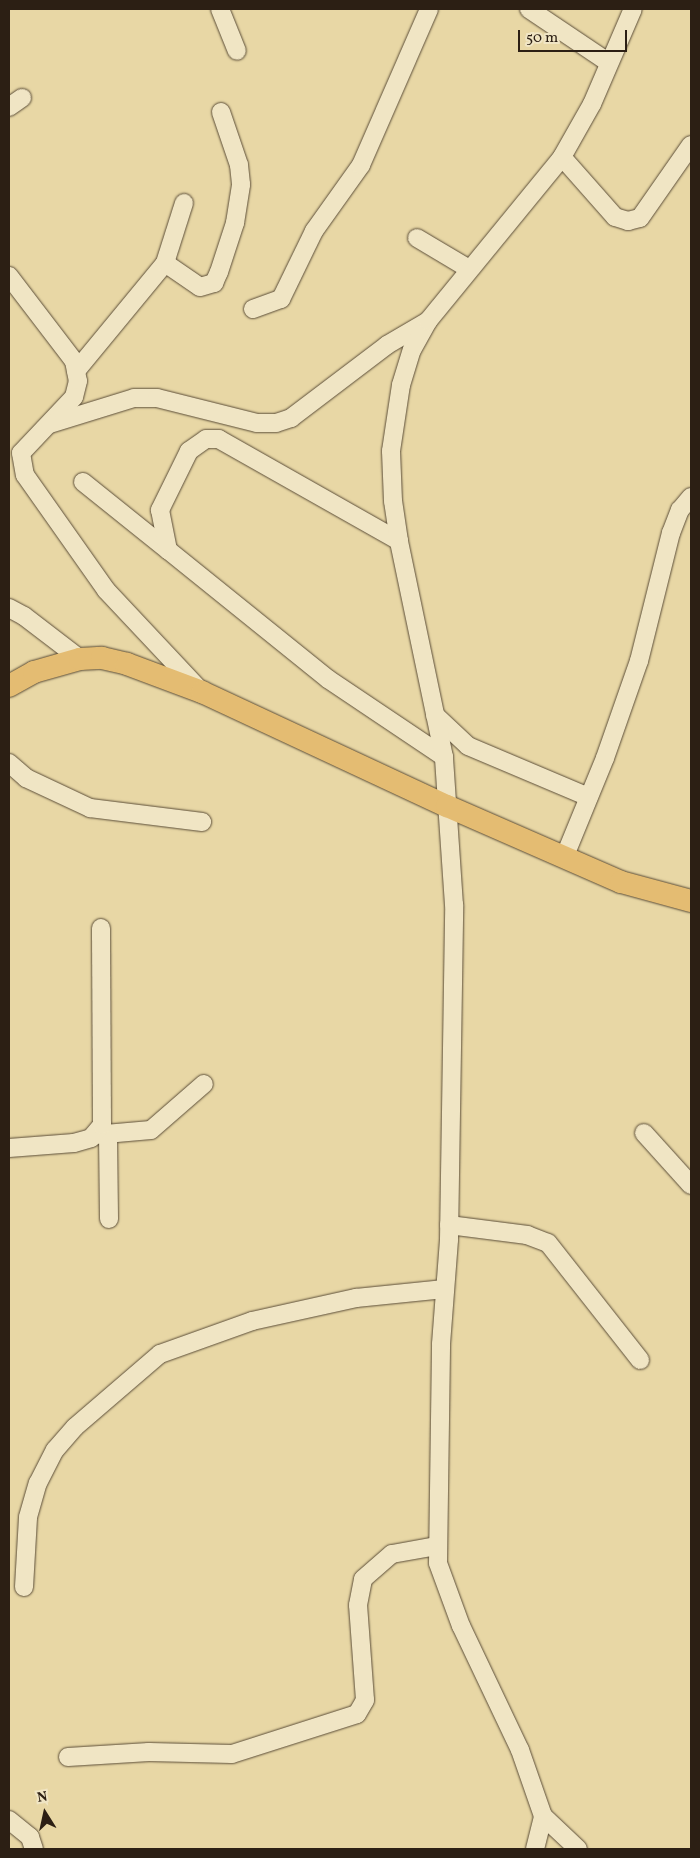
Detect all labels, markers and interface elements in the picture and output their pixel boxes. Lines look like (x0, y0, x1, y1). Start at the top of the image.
scale bar (520, 20, 629, 52)
text: 50 m (526, 28, 558, 49)
text: N (36, 1787, 49, 1808)
north arrow (20, 1788, 70, 1838)

